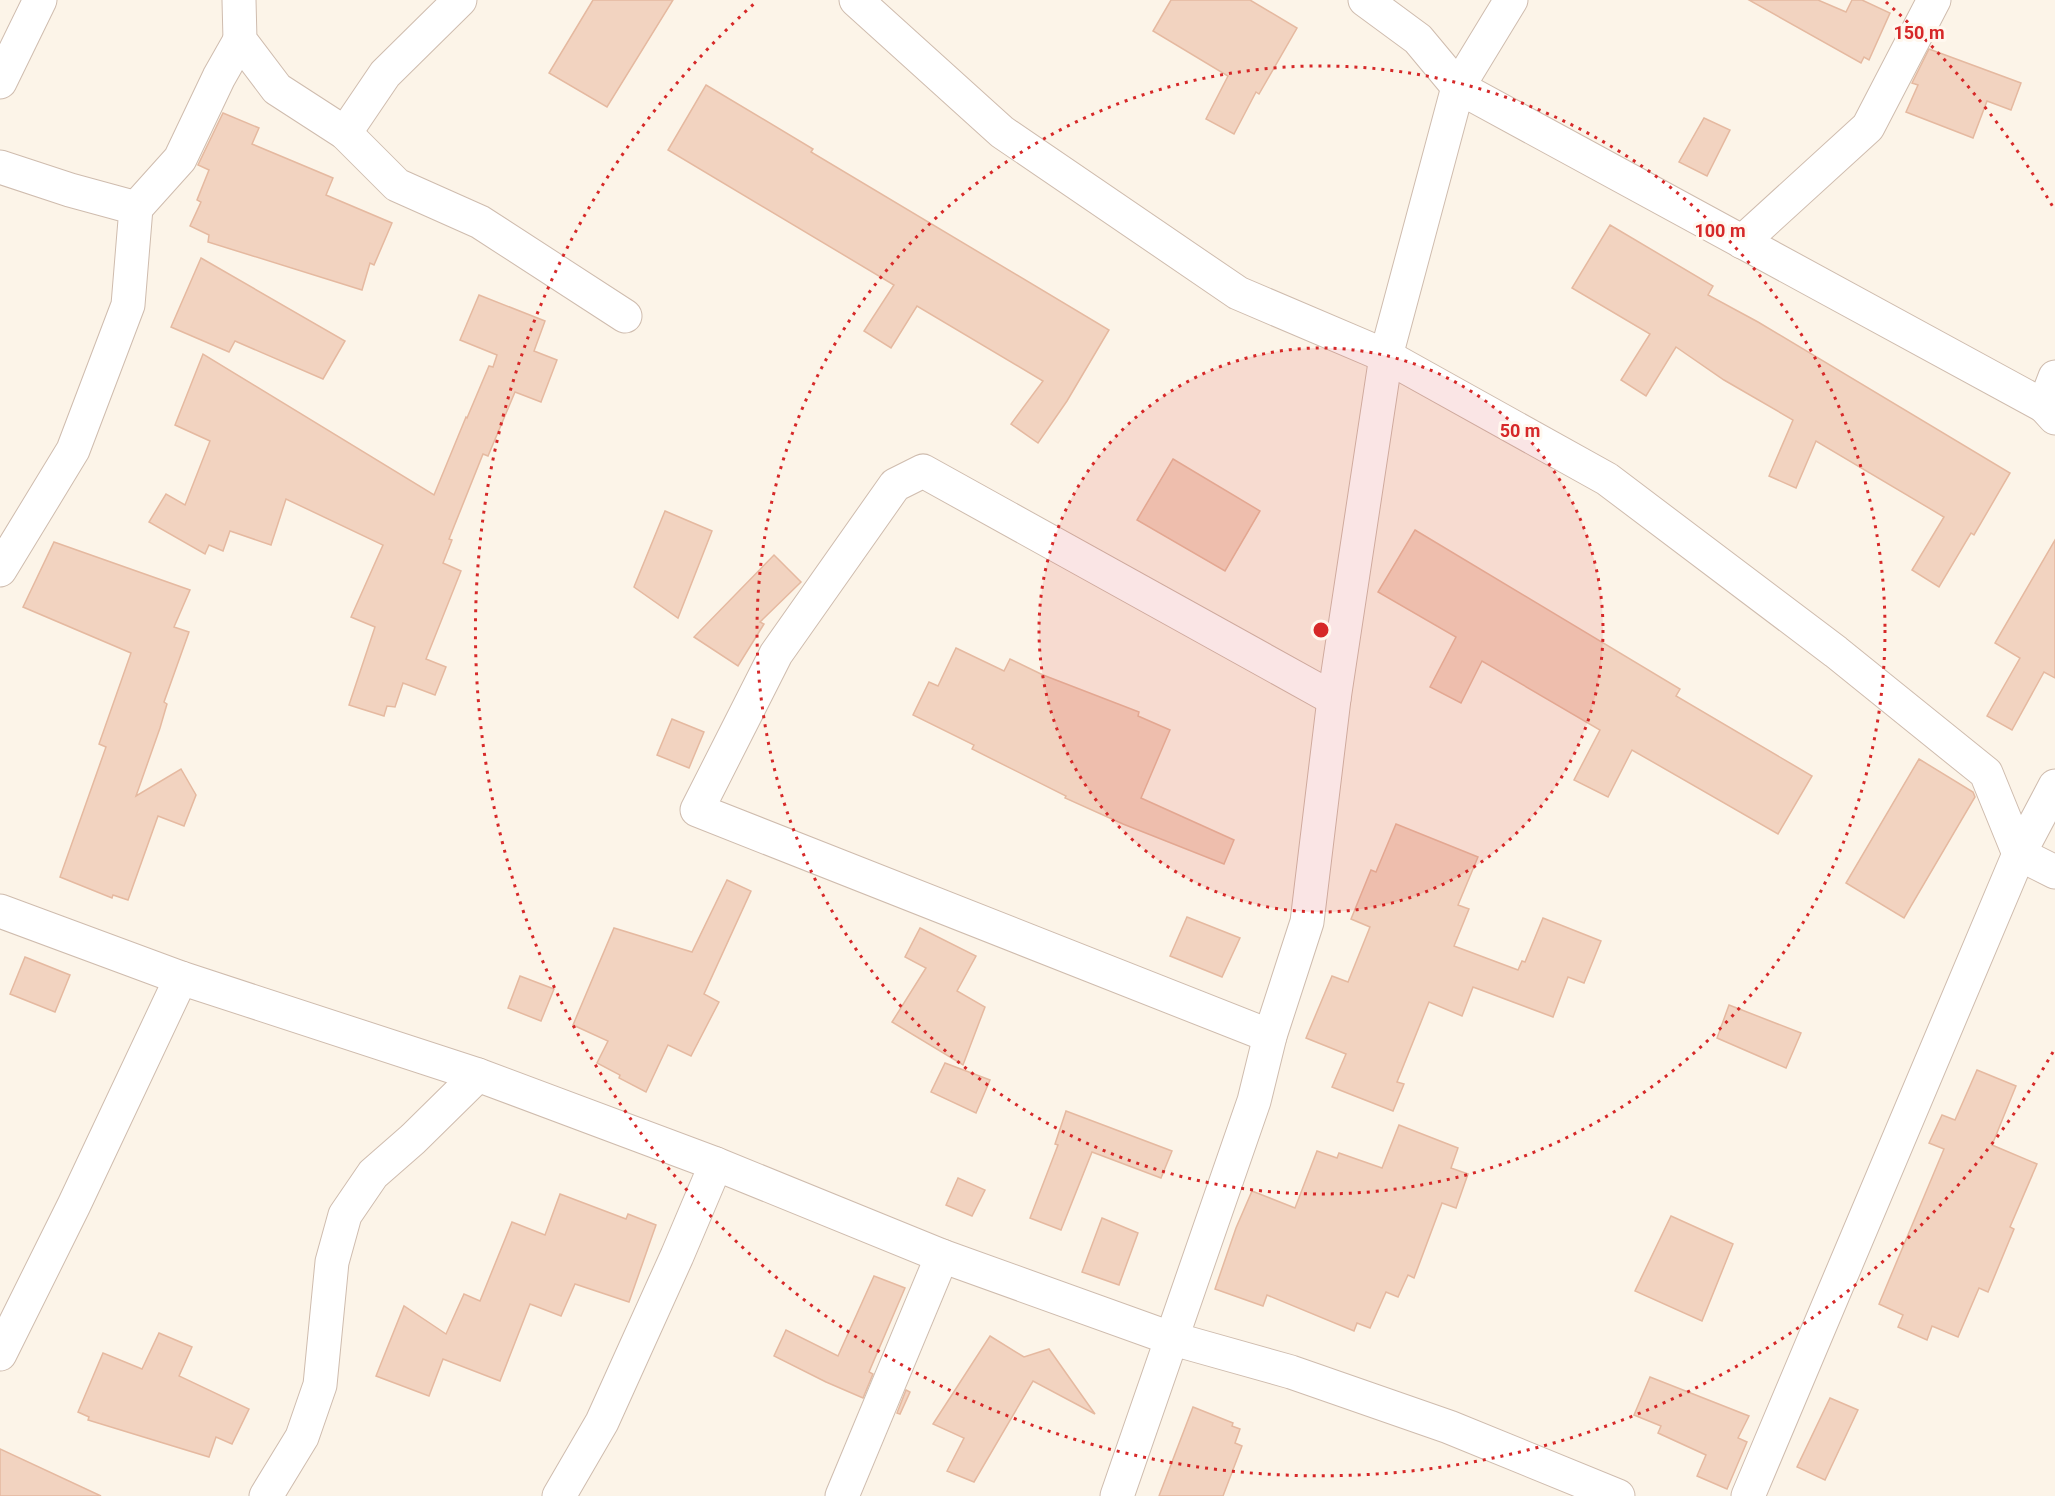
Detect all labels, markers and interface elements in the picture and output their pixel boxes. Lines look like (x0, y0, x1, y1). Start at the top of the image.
text: 150 m (1893, 22, 1945, 43)
text: 100 m (1694, 220, 1746, 241)
text: 50 m (1500, 420, 1540, 441)
centre of rings (1311, 620, 1331, 640)

